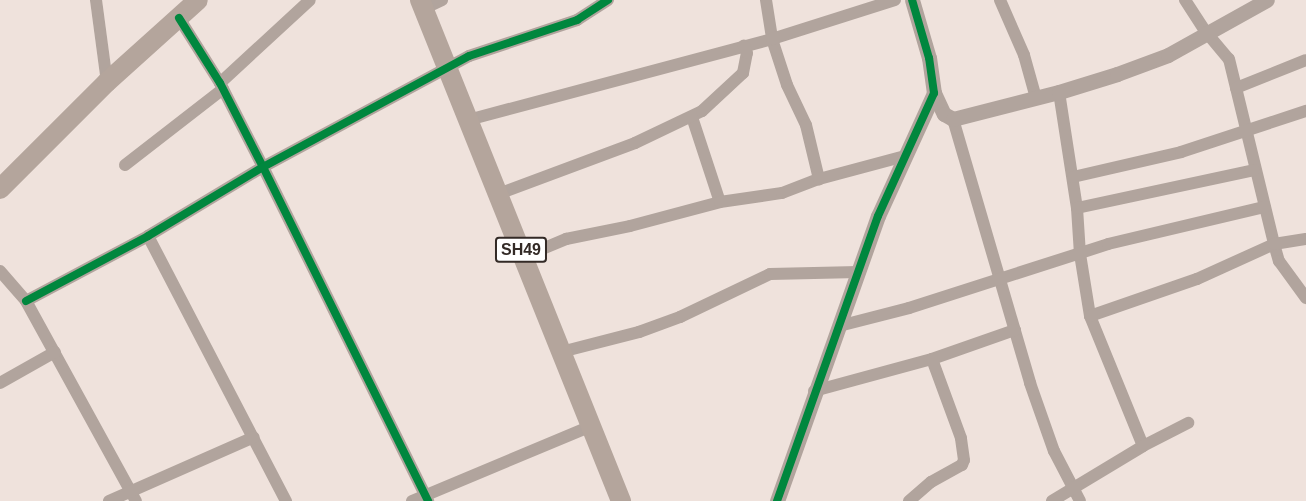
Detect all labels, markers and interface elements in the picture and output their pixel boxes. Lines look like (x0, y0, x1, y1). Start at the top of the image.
road number: SH49 (494, 237, 548, 263)

